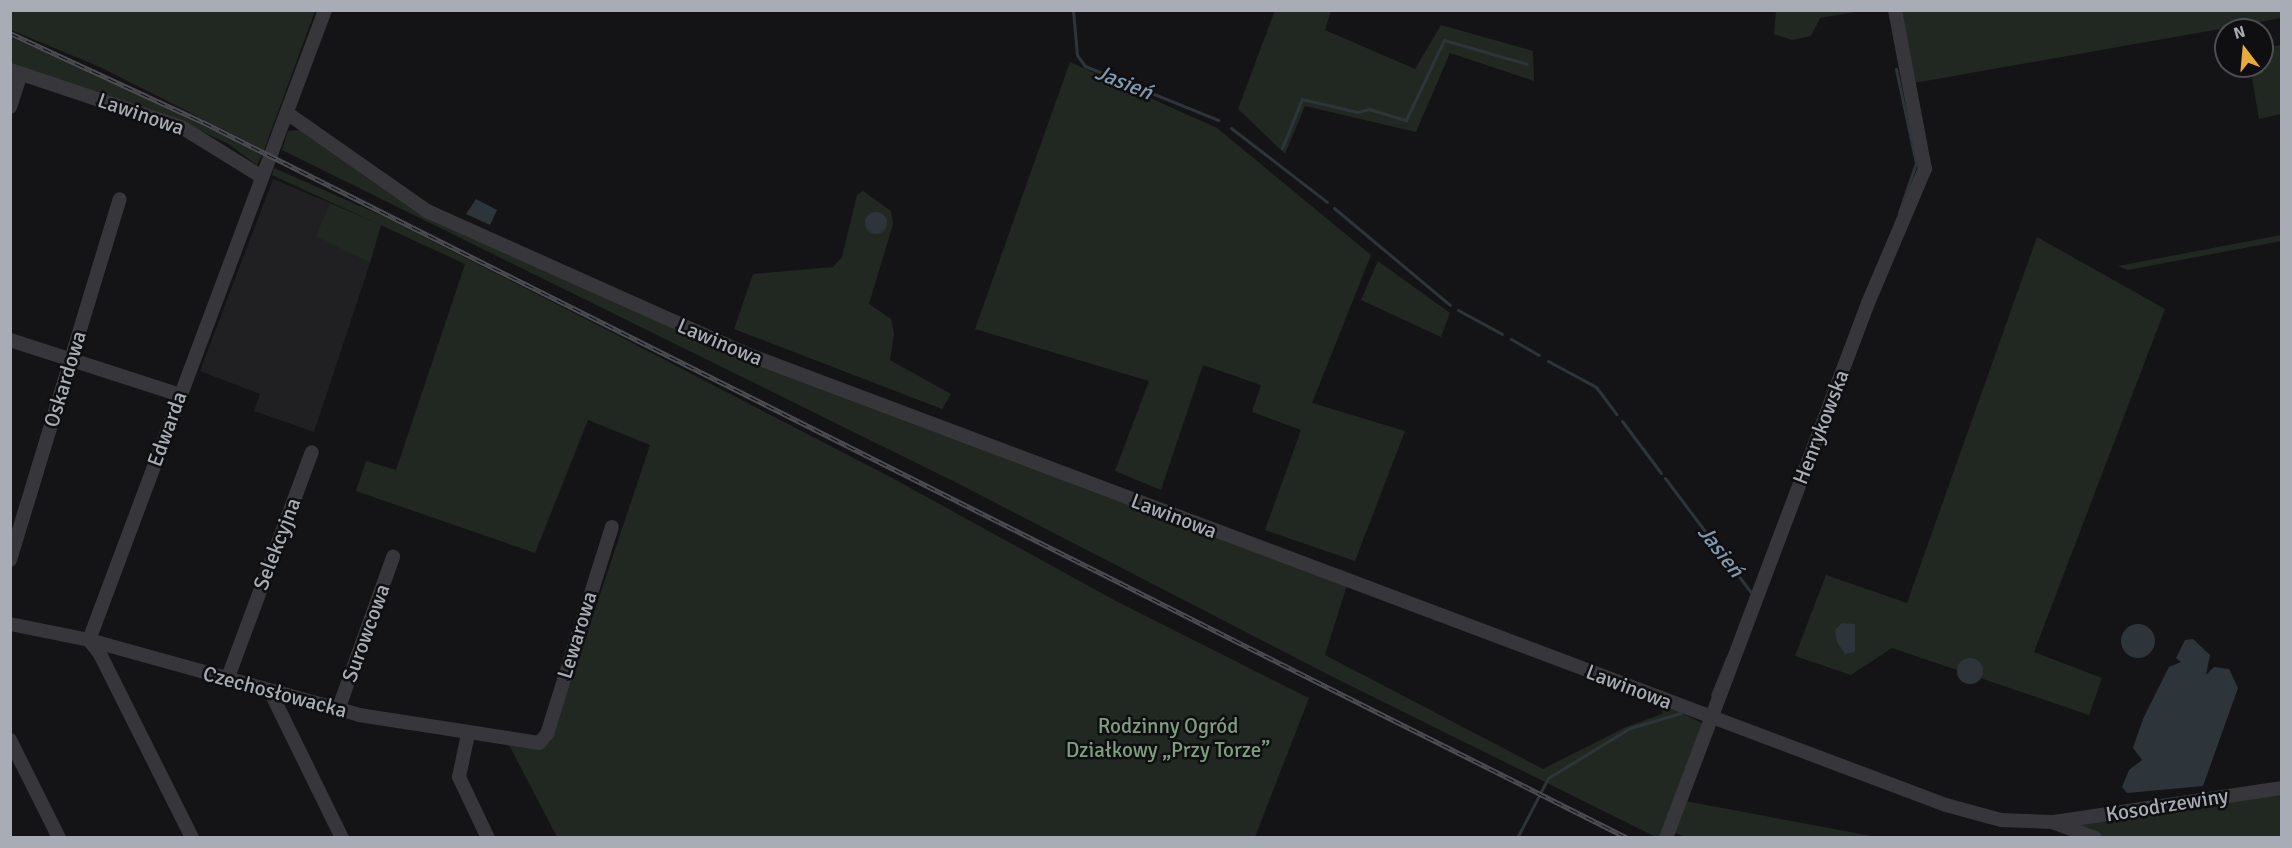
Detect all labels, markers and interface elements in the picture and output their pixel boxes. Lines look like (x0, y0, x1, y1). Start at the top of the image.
north arrow (2214, 18, 2274, 78)
text: N (2231, 21, 2248, 44)
water label: Jasień (1092, 59, 1156, 105)
street label: Lawinowa (94, 87, 188, 141)
street label: Lawinowa (674, 313, 766, 371)
street label: Oskardowa (38, 328, 92, 430)
street label: Henrykowska (1788, 366, 1854, 488)
street label: Edwarda (142, 388, 192, 470)
street label: Lawinowa (1127, 488, 1221, 544)
street label: Selekcyjna (248, 494, 306, 594)
water label: Jasień (1692, 520, 1750, 582)
street label: Surowcowa (337, 581, 395, 685)
street label: Lewarowa (552, 588, 602, 682)
street label: Lawinowa (1582, 659, 1676, 715)
street label: Czechosłowacka (200, 661, 350, 723)
park label: Rodzinny Ogród Działkowy „Przy Torze” (1066, 713, 1270, 763)
street label: Kosodrzewiny (2104, 783, 2230, 827)

